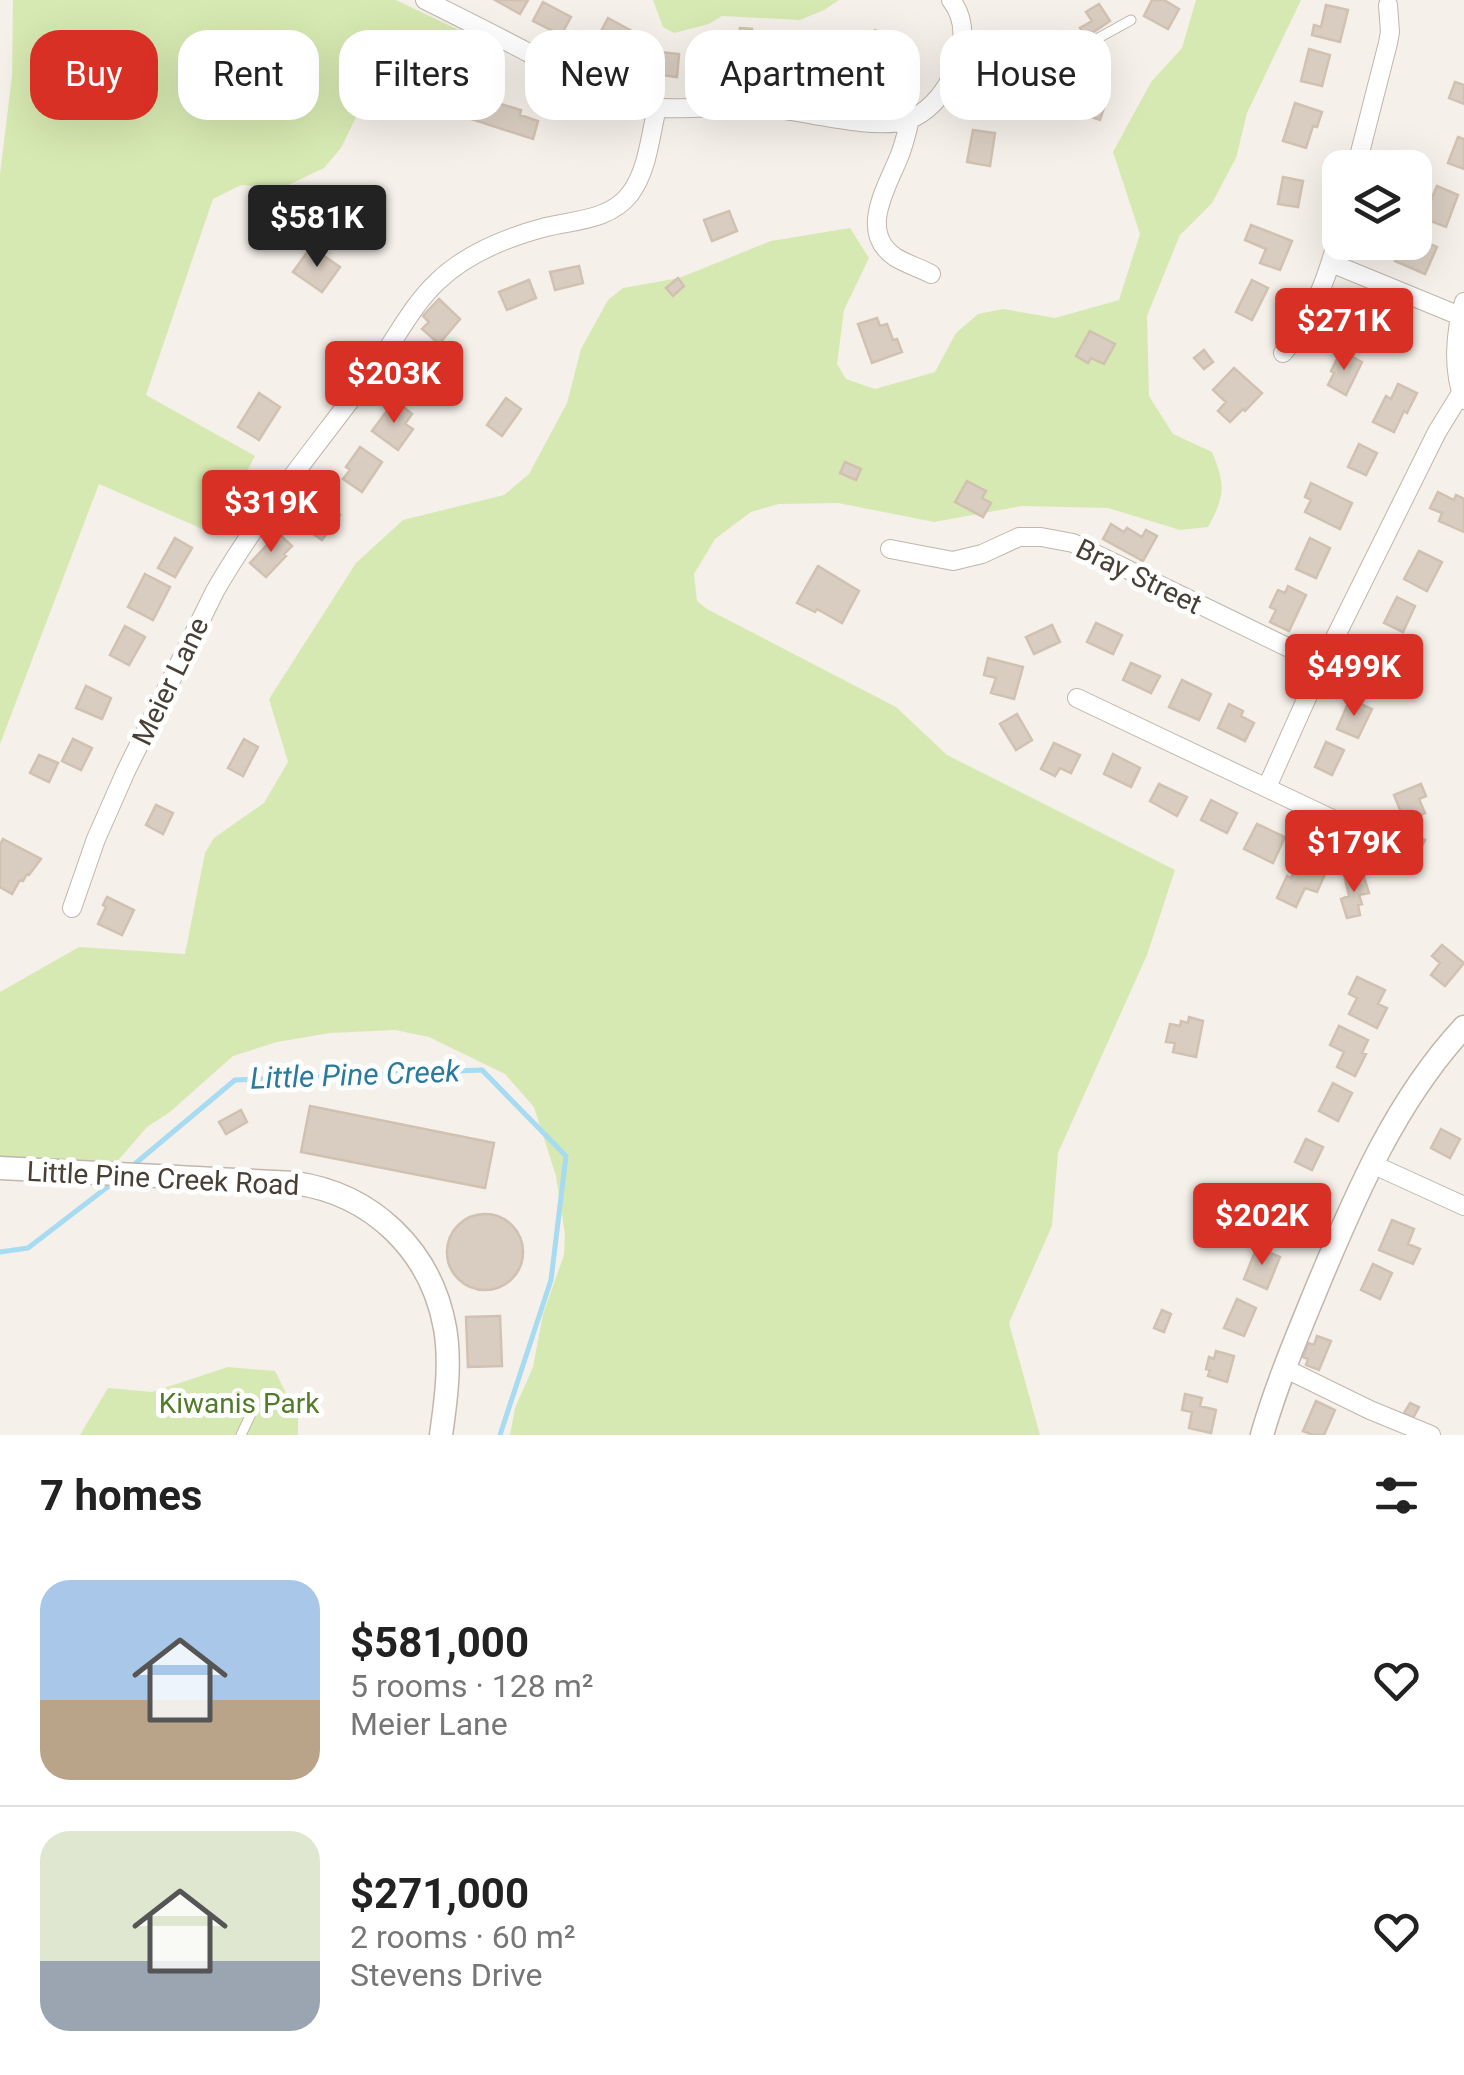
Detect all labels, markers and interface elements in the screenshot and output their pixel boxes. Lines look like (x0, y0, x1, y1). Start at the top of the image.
chip: Buy (30, 30, 158, 120)
chip: Rent (178, 30, 319, 120)
chip: Filters (339, 30, 505, 120)
chip: New (525, 30, 665, 120)
chip: Apartment (685, 30, 920, 120)
chip: House (940, 30, 1111, 120)
map controls (1322, 150, 1432, 260)
button: layers (1322, 150, 1432, 260)
pin: $581K (247, 185, 387, 270)
text: $581K (270, 198, 364, 236)
pin: $271K (1274, 288, 1414, 373)
text: $271K (1297, 301, 1391, 339)
pin: $203K (324, 341, 464, 426)
text: $203K (347, 354, 441, 392)
pin: $319K (201, 470, 341, 555)
text: $319K (224, 483, 318, 521)
street label: Bray Street (1071, 532, 1207, 621)
street label: Meier Lane (125, 612, 216, 750)
pin: $499K (1284, 634, 1424, 719)
text: $499K (1307, 647, 1401, 685)
pin: $179K (1284, 810, 1424, 895)
text: $179K (1307, 823, 1401, 861)
water label: Little Pine Creek (249, 1053, 462, 1096)
street label: Little Pine Creek Road (26, 1155, 300, 1202)
pin: $202K (1192, 1183, 1332, 1268)
text: $202K (1215, 1196, 1309, 1234)
park label: Kiwanis Park (159, 1387, 320, 1420)
icon: filters (1369, 1468, 1424, 1523)
text: 7 homes (40, 1471, 202, 1520)
text: $581,000 (350, 1618, 529, 1667)
icon: home (120, 1620, 240, 1740)
icon: heart (1369, 1653, 1424, 1708)
text: 5 rooms · 128 m² (350, 1667, 593, 1705)
text: Meier Lane (350, 1705, 508, 1743)
text: $271,000 (350, 1869, 529, 1918)
icon: home (120, 1871, 240, 1991)
icon: heart (1369, 1904, 1424, 1959)
text: 2 rooms · 60 m² (350, 1918, 575, 1956)
text: Stevens Drive (350, 1956, 543, 1994)

